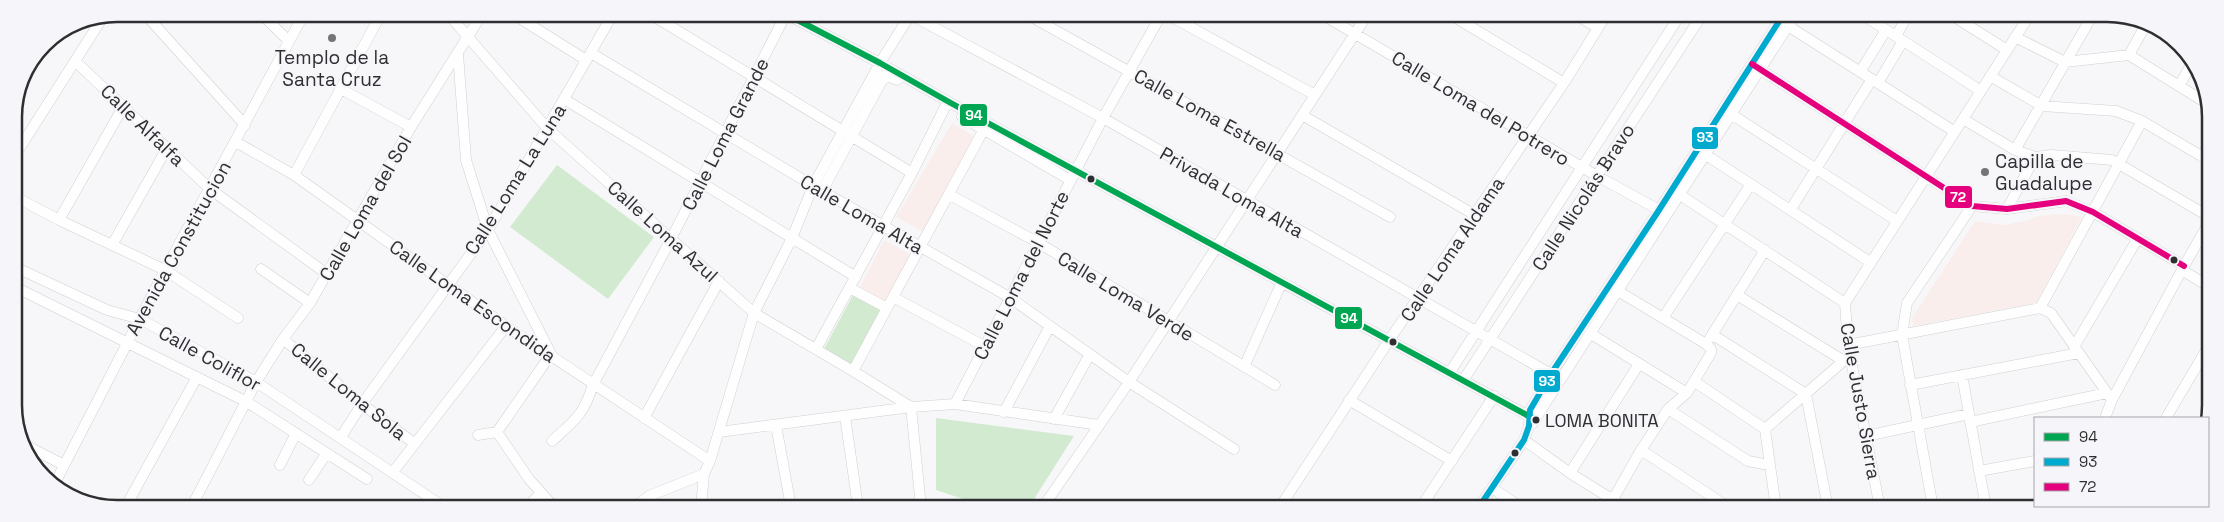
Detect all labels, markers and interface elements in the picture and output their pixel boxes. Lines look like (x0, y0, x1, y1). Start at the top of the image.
marker: Templo de la Santa Cruz (326, 32, 338, 44)
place label: Templo de la Santa Cruz (275, 45, 389, 92)
street label: Calle Loma del Potrero (1387, 45, 1574, 172)
street label: Calle Loma Grande (676, 54, 775, 215)
street label: Calle Loma Estrella (1129, 63, 1290, 168)
street label: Calle Alfalfa (95, 79, 190, 172)
street label: Calle Loma La Luna (459, 99, 572, 259)
line badge: 94 (959, 103, 988, 127)
text: 94 (965, 106, 983, 124)
street label: Calle Nicolás Bravo (1526, 119, 1640, 276)
line badge: 93 (1691, 126, 1719, 150)
text: 93 (1696, 128, 1714, 146)
street label: Calle Loma del Sol (314, 131, 417, 285)
street label: Privada Loma Alta (1155, 141, 1308, 244)
place label: Capilla de Guadalupe (1995, 149, 2093, 196)
street label: Avenida Constitucion (120, 157, 237, 340)
marker: Capilla de Guadalupe (1979, 166, 1991, 178)
street label: Calle Loma Alta (795, 169, 928, 260)
street label: Calle Loma Aldama (1395, 172, 1510, 327)
unlabelled marker (1086, 174, 1096, 184)
street label: Calle Loma Azul (602, 175, 723, 288)
line badge: 72 (1944, 185, 1973, 209)
street label: Calle Loma del Norte (968, 186, 1075, 364)
text: 72 (1950, 188, 1966, 206)
street label: Calle Loma Escondida (384, 234, 561, 369)
street label: Calle Loma Verde (1053, 246, 1199, 347)
unlabelled marker (2169, 255, 2179, 265)
line badge: 94 (1334, 306, 1363, 330)
text: 94 (1340, 309, 1358, 327)
street label: Calle Coliflor (154, 320, 265, 397)
street label: Calle Justo Sierra (1834, 321, 1887, 481)
street label: Calle Loma Sola (286, 337, 412, 446)
unlabelled marker (1388, 337, 1398, 347)
line badge: 93 (1533, 369, 1561, 393)
text: 93 (1538, 372, 1556, 390)
place label: LOMA BONITA (1545, 409, 1659, 432)
marker: LOMA BONITA (1531, 415, 1541, 425)
legend (2034, 417, 2209, 507)
text: 94 (2079, 427, 2098, 446)
unlabelled marker (1510, 448, 1520, 458)
text: 93 (2079, 452, 2097, 471)
text: 72 (2079, 477, 2096, 496)

